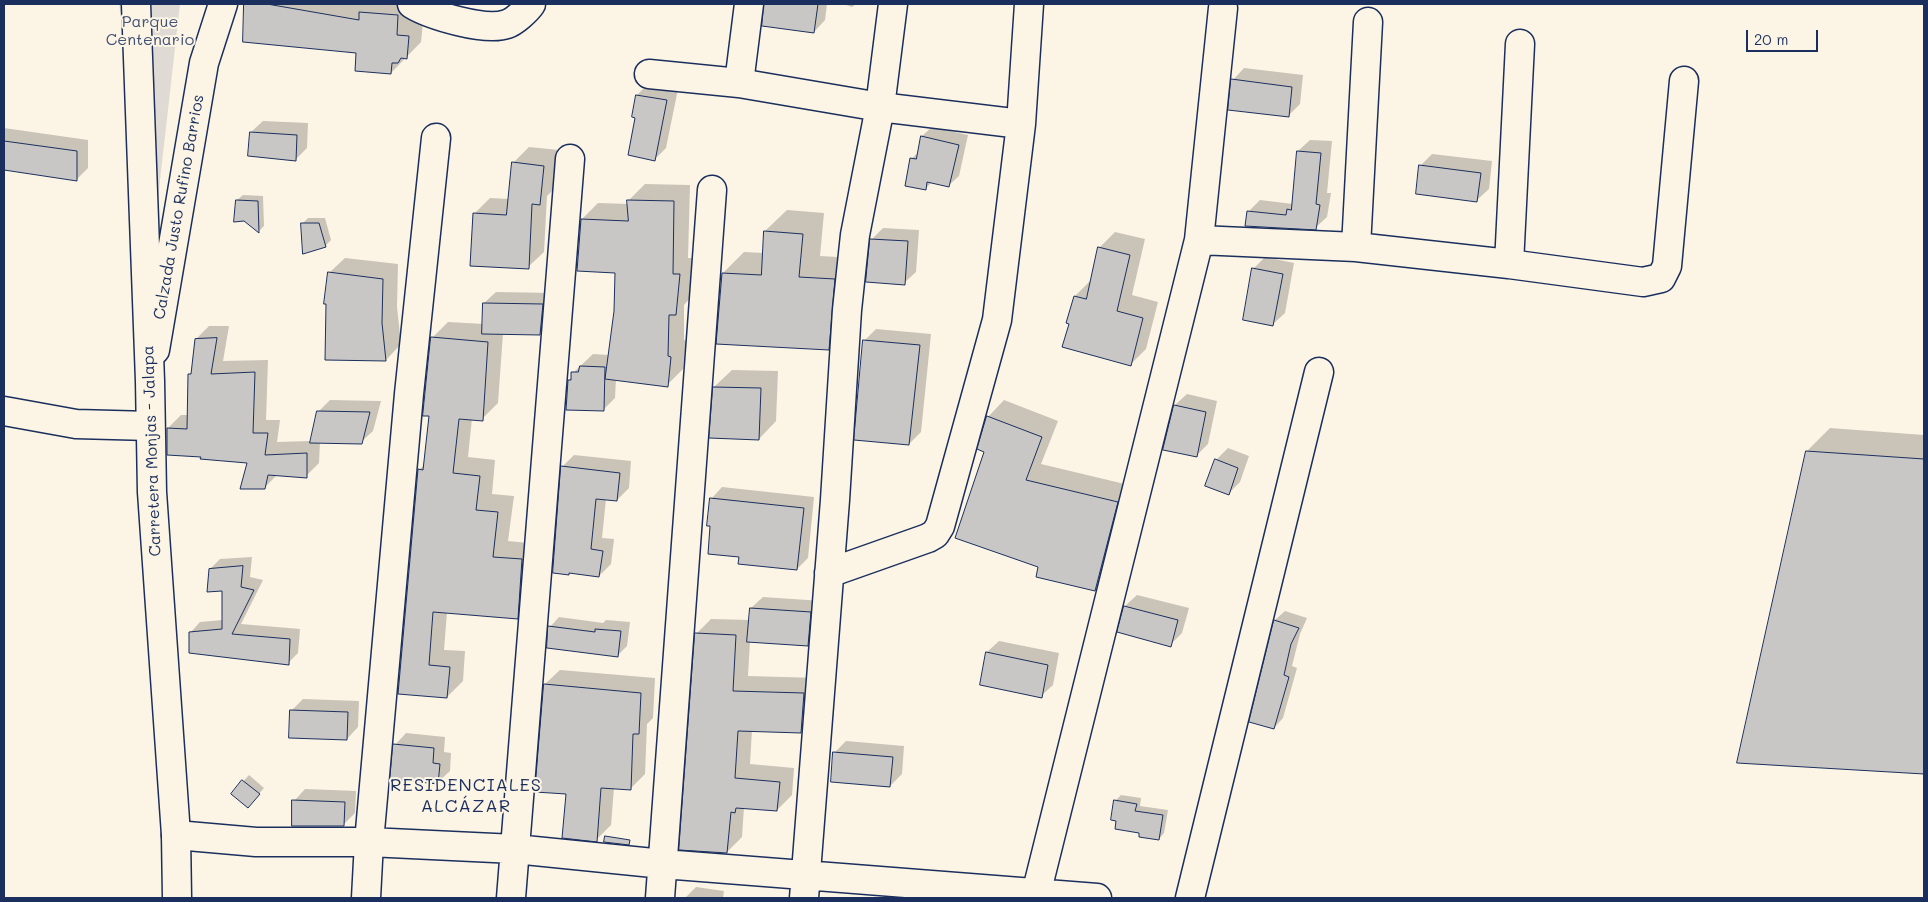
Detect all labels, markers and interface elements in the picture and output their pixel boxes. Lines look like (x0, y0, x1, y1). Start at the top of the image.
park label: Parque Centenario (106, 12, 194, 50)
scale bar (1748, 20, 1820, 52)
text: 20 m (1754, 29, 1788, 49)
street label: Calzada Justo Rufino Barrios (150, 93, 208, 321)
street label: Carretera Monjas - Jalapa (139, 345, 165, 557)
district label: RESIDENCIALES ALCÁZAR (388, 774, 544, 816)

